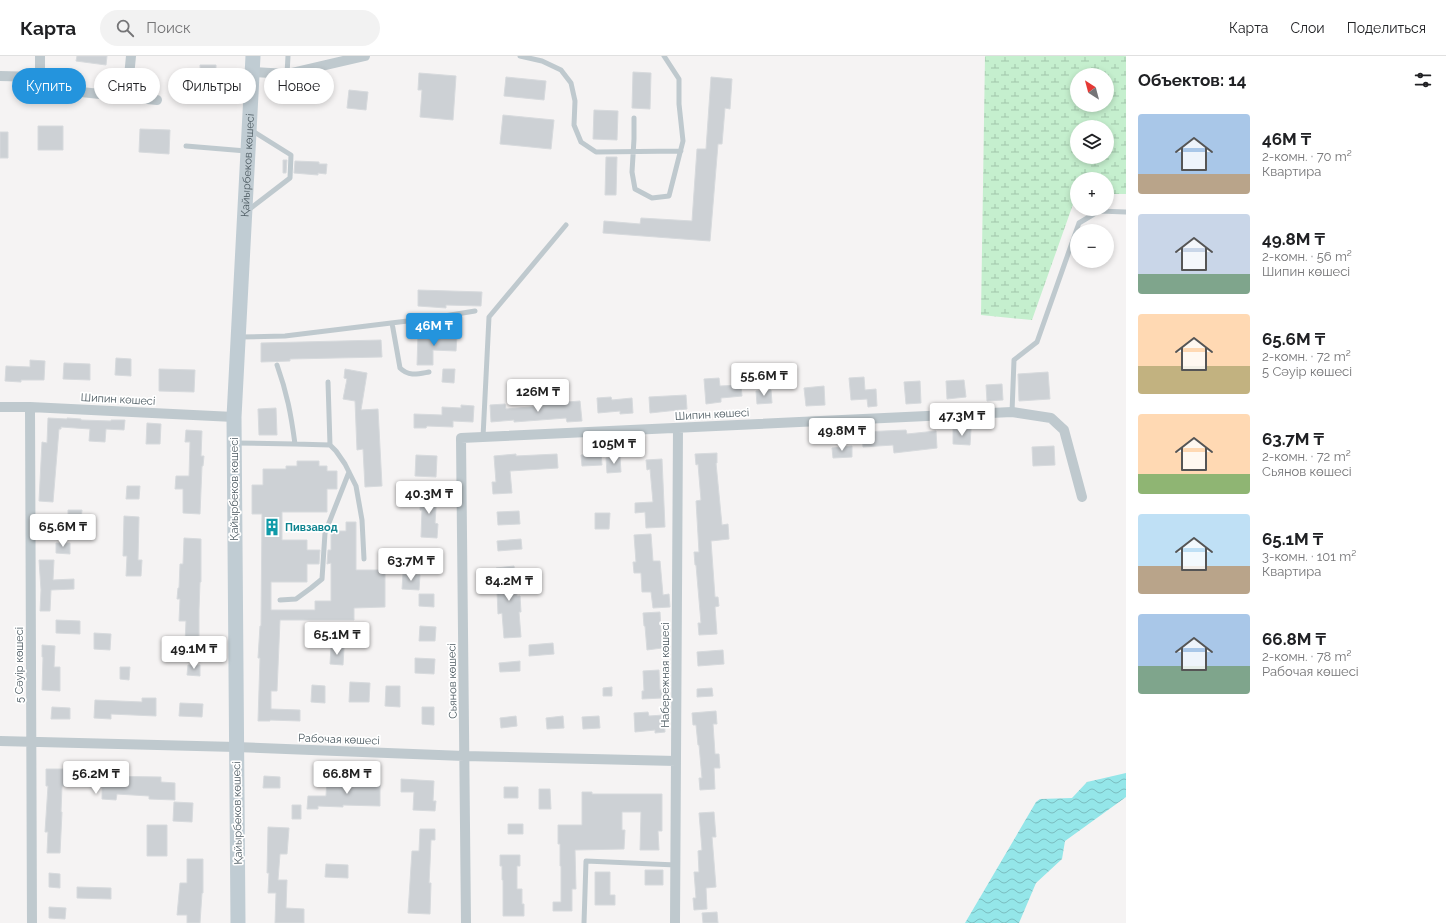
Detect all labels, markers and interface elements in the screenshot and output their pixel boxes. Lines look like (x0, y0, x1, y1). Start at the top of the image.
search box (100, 10, 380, 46)
text: Карта (20, 17, 76, 39)
icon: search (114, 17, 136, 39)
text: Поиск (146, 19, 191, 37)
text: Карта (1229, 20, 1268, 36)
text: Слои (1290, 20, 1325, 36)
text: Поделиться (1347, 20, 1426, 36)
chip: Купить (12, 68, 86, 104)
chip: Снять (94, 68, 160, 104)
chip: Фильтры (168, 68, 256, 104)
chip: Новое (264, 68, 334, 104)
north arrow (1070, 68, 1114, 112)
map controls (1070, 68, 1114, 268)
icon: filters (1412, 69, 1434, 91)
text: Объектов: 14 (1138, 70, 1246, 90)
street label: Қайырбеков көшесі (239, 113, 257, 217)
button: layers (1070, 120, 1114, 164)
text: 46M ₸ (1262, 129, 1311, 149)
icon: home (1170, 130, 1218, 178)
text: 2-комн. · 70 m² (1262, 149, 1352, 164)
text: Квартира (1262, 164, 1321, 179)
button: + (1070, 172, 1114, 216)
button: − (1070, 224, 1114, 268)
text: 49.8M ₸ (1262, 229, 1325, 249)
icon: home (1170, 230, 1218, 278)
text: 2-комн. · 56 m² (1262, 249, 1352, 264)
text: Шипин көшесі (1262, 264, 1350, 279)
pin: 46M ₸ (406, 313, 462, 347)
text: 46M ₸ (415, 318, 453, 333)
text: 65.6M ₸ (1262, 329, 1325, 349)
icon: home (1170, 330, 1218, 378)
text: 2-комн. · 72 m² (1262, 349, 1351, 364)
pin: 55.6M ₸ (727, 363, 801, 397)
text: 5 Сәуір көшесі (1262, 364, 1352, 379)
text: 55.6M ₸ (740, 368, 788, 383)
pin: 126M ₸ (505, 379, 571, 413)
text: 126M ₸ (516, 384, 560, 399)
street label: Шипин көшесі (80, 391, 156, 408)
pin: 47.3M ₸ (925, 403, 999, 437)
street label: Шипин көшесі (674, 406, 750, 423)
text: 47.3M ₸ (939, 408, 985, 423)
pin: 49.8M ₸ (805, 418, 879, 452)
text: 49.8M ₸ (818, 423, 866, 438)
text: 63.7M ₸ (1262, 429, 1324, 449)
icon: home (1170, 430, 1218, 478)
pin: 105M ₸ (581, 431, 647, 465)
text: 105M ₸ (592, 436, 636, 451)
street label: Қайырбеков көшесі (228, 437, 241, 541)
text: 2-комн. · 72 m² (1262, 449, 1351, 464)
text: Сьянов көшесі (1262, 464, 1352, 479)
pin: 40.3M ₸ (392, 481, 466, 515)
text: 40.3M ₸ (405, 486, 453, 501)
pin: 65.6M ₸ (26, 514, 100, 548)
building icon: Пивзавод (262, 517, 282, 537)
text: 65.6M ₸ (39, 519, 87, 534)
place label: Пивзавод (285, 521, 338, 534)
text: 65.1M ₸ (1262, 529, 1323, 549)
icon: home (1170, 530, 1218, 578)
pin: 63.7M ₸ (374, 548, 448, 582)
text: 3-комн. · 101 m² (1262, 549, 1356, 564)
text: 63.7M ₸ (387, 553, 435, 568)
text: Квартира (1262, 564, 1321, 579)
pin: 84.2M ₸ (472, 568, 546, 602)
text: 84.2M ₸ (485, 573, 533, 588)
pin: 65.1M ₸ (300, 622, 374, 656)
street label: Набережная көшесі (659, 622, 672, 728)
street label: 5 Сәуір көшесі (13, 627, 26, 703)
text: 65.1M ₸ (314, 627, 360, 642)
text: 66.8M ₸ (1262, 629, 1326, 649)
icon: home (1170, 630, 1218, 678)
pin: 49.1M ₸ (157, 636, 231, 670)
text: 49.1M ₸ (171, 641, 217, 656)
street label: Сьянов көшесі (445, 643, 460, 719)
text: 2-комн. · 78 m² (1262, 649, 1352, 664)
text: Рабочая көшесі (1262, 664, 1359, 679)
street label: Рабочая көшесі (298, 732, 380, 747)
pin: 56.2M ₸ (59, 761, 133, 795)
street label: Қайырбеков көшесі (230, 761, 245, 865)
pin: 66.8M ₸ (310, 761, 384, 795)
text: 56.2M ₸ (72, 766, 120, 781)
text: 66.8M ₸ (323, 766, 371, 781)

